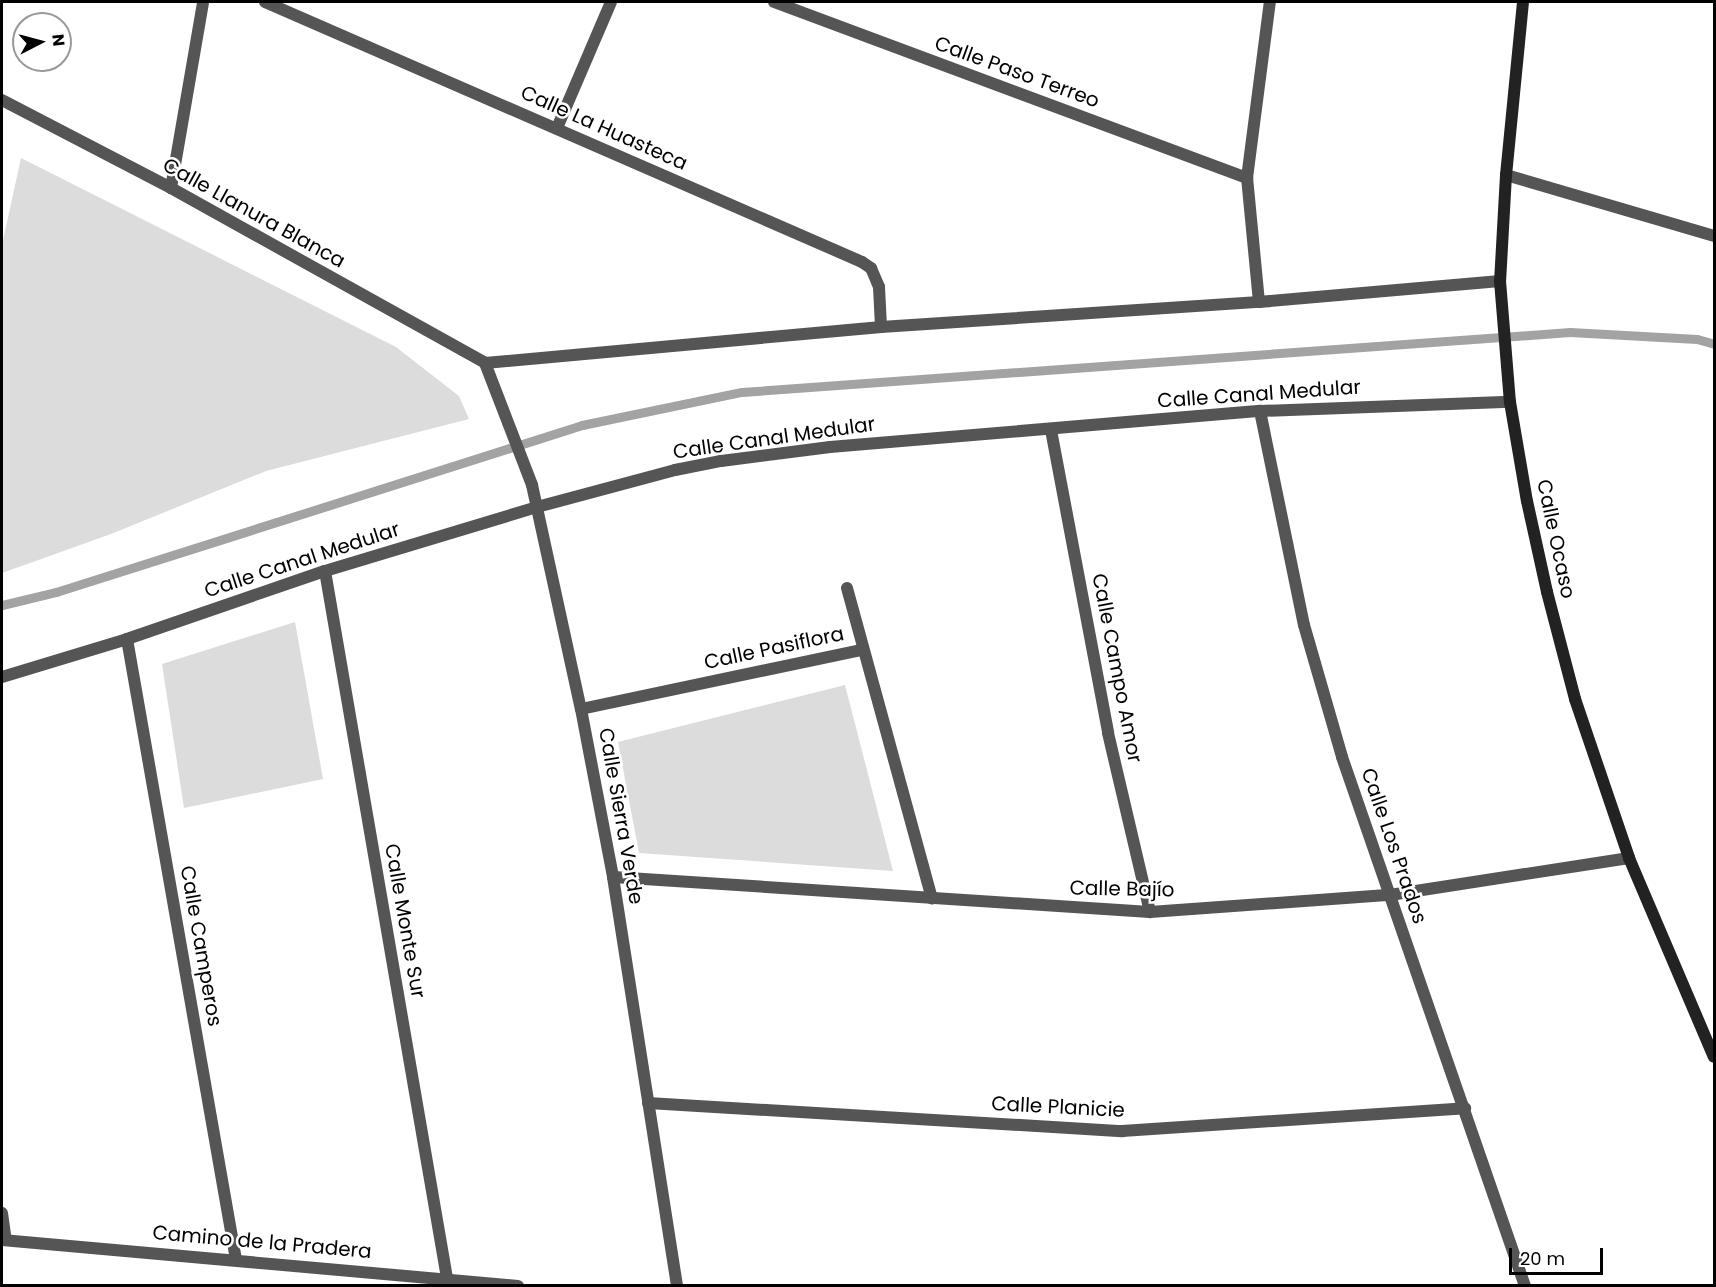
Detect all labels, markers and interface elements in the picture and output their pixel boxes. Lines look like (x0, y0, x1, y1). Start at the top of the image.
north arrow (12, 12, 72, 72)
street label: Calle Paso Terreo (931, 31, 1103, 113)
text: N (46, 33, 70, 47)
street label: Calle La Huasteca (517, 80, 691, 176)
street label: Calle Llanura Blanca (159, 153, 349, 273)
street label: Calle Canal Medular (1156, 375, 1362, 413)
street label: Calle Canal Medular (671, 412, 877, 464)
street label: Calle Ocaso (1532, 477, 1580, 601)
street label: Calle Canal Medular (201, 517, 403, 603)
street label: Calle Campo Amor (1087, 571, 1147, 765)
street label: Calle Pasiflora (702, 621, 846, 675)
street label: Calle Sierra Verde (594, 726, 648, 906)
street label: Calle Los Prados (1356, 765, 1432, 927)
street label: Calle Monte Sur (380, 842, 430, 1000)
street label: Calle Camperos (175, 864, 227, 1028)
street label: Calle Bajío (1069, 876, 1175, 902)
street label: Calle Planicie (991, 1092, 1125, 1122)
street label: Camino de la Pradera (151, 1220, 373, 1264)
scale bar (1512, 1236, 1606, 1274)
text: 20 m (1520, 1246, 1565, 1271)

